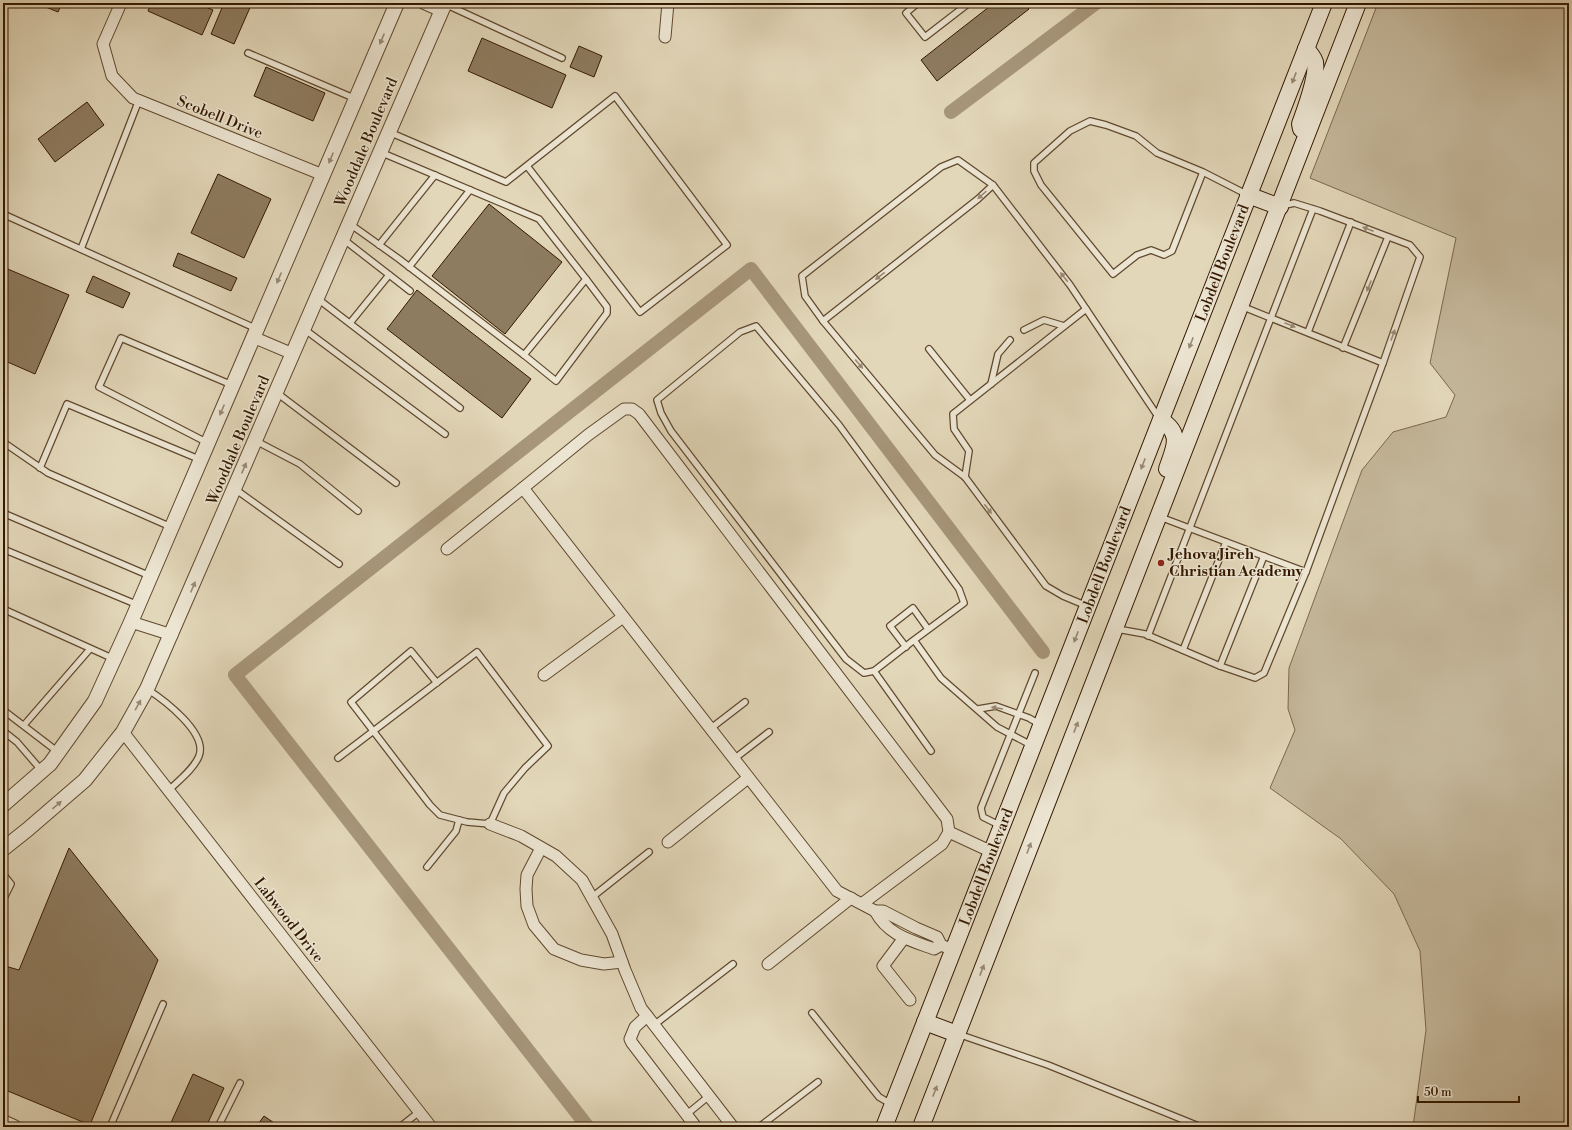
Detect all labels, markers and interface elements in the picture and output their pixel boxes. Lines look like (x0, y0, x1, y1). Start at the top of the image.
one-way arrow (379, 33, 385, 44)
one-way arrow (1291, 73, 1297, 85)
street label: Wooddale Boulevard (330, 74, 402, 211)
street label: Scobell Drive (174, 92, 266, 143)
one-way arrow (327, 153, 333, 165)
one-way arrow (977, 191, 988, 200)
street label: Lobdell Boulevard (1191, 201, 1254, 325)
one-way arrow (1361, 225, 1373, 231)
one-way arrow (875, 271, 886, 280)
one-way arrow (1060, 271, 1068, 282)
one-way arrow (276, 272, 282, 283)
one-way arrow (1365, 280, 1371, 292)
one-way arrow (1285, 323, 1297, 329)
one-way arrow (1390, 329, 1396, 341)
one-way arrow (1187, 337, 1193, 349)
one-way arrow (855, 358, 864, 369)
street label: Wooddale Boulevard (202, 372, 274, 509)
one-way arrow (219, 404, 225, 415)
one-way arrow (1140, 458, 1146, 470)
one-way arrow (241, 462, 247, 473)
one-way arrow (984, 503, 992, 514)
street label: Lobdell Boulevard (1073, 503, 1136, 627)
place label: Jehova Jireh Christian Academy (1167, 545, 1304, 581)
marker: Jehova Jireh Christian Academy (1156, 558, 1166, 568)
one-way arrow (190, 581, 196, 593)
one-way arrow (1072, 632, 1078, 644)
one-way arrow (135, 699, 142, 711)
one-way arrow (991, 705, 1003, 711)
one-way arrow (1074, 721, 1080, 733)
one-way arrow (52, 801, 61, 810)
street label: Lobdell Boulevard (955, 805, 1018, 929)
one-way arrow (1027, 842, 1033, 854)
street label: Labwood Drive (249, 874, 328, 967)
one-way arrow (980, 963, 986, 975)
scale bar (1418, 1078, 1519, 1104)
one-way arrow (933, 1084, 939, 1096)
text: 50 m (1424, 1085, 1452, 1100)

